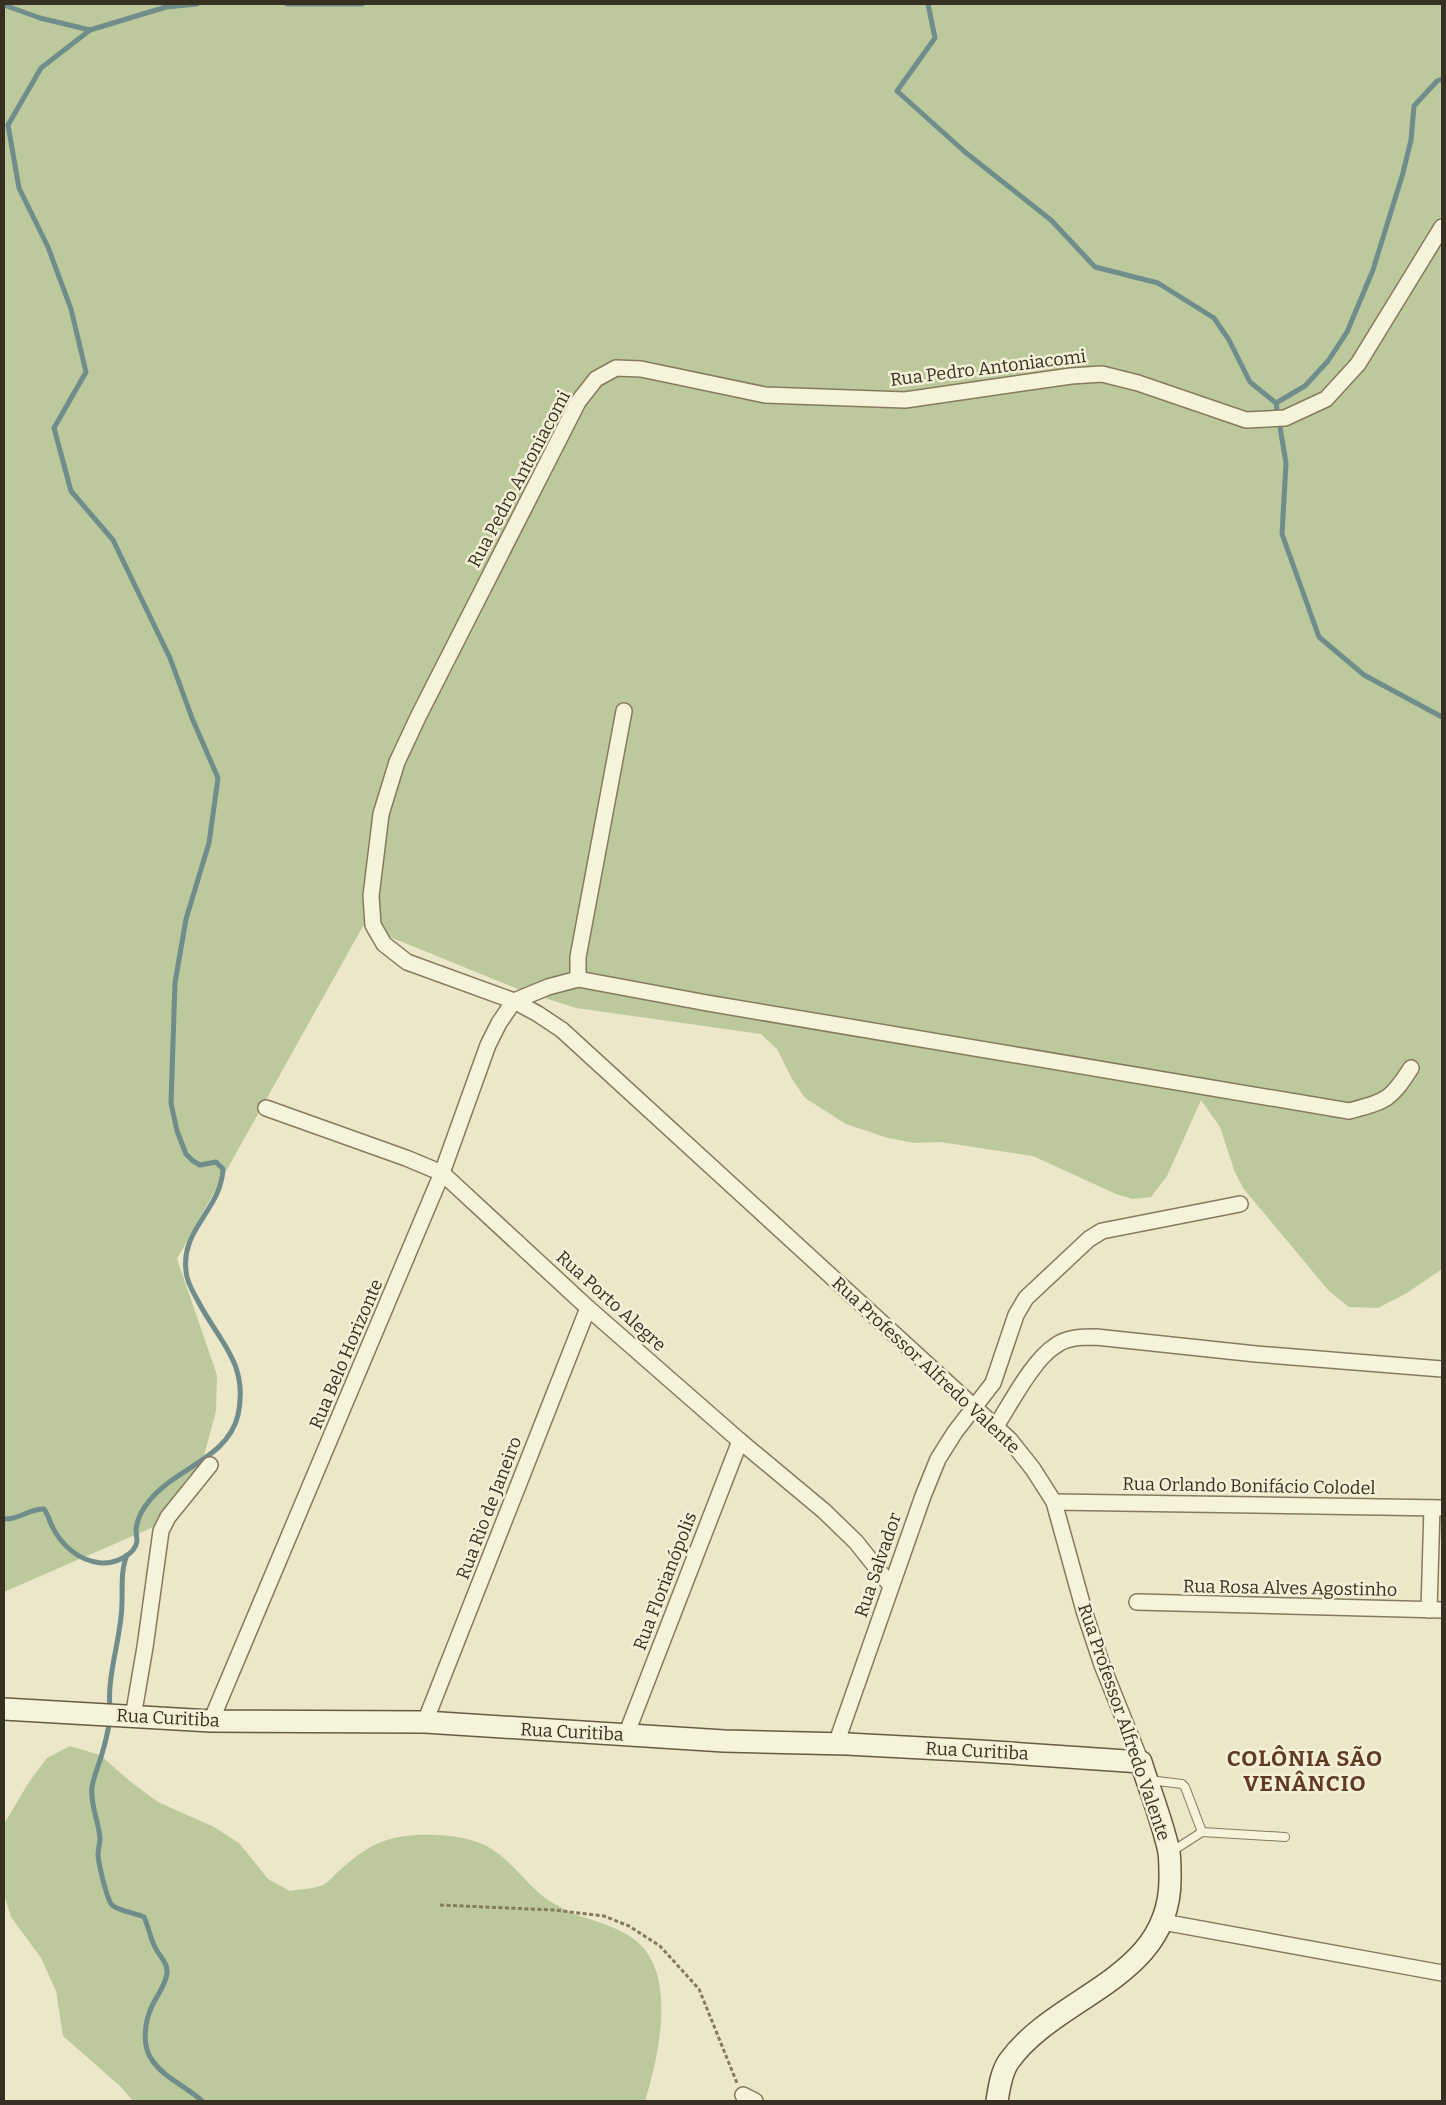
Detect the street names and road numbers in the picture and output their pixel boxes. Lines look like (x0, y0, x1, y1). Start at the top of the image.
street label: Rua Pedro Antoniacomi (889, 345, 1087, 391)
street label: Rua Pedro Antoniacomi (463, 387, 575, 571)
street label: Rua Porto Alegre (552, 1246, 670, 1356)
street label: Rua Professor Alfredo Valente (827, 1272, 1025, 1458)
street label: Rua Belo Horizonte (305, 1276, 387, 1432)
street label: Rua Rio de Janeiro (452, 1434, 526, 1582)
street label: Rua Orlando Bonifácio Colodel (1122, 1473, 1376, 1499)
street label: Rua Florianópolis (629, 1509, 701, 1653)
street label: Rua Salvador (850, 1510, 906, 1620)
street label: Rua Rosa Alves Agostinho (1183, 1575, 1397, 1601)
street label: Rua Professor Alfredo Valente (1073, 1601, 1175, 1843)
street label: Rua Curitiba (116, 1704, 220, 1732)
street label: Rua Curitiba (520, 1718, 624, 1746)
street label: Rua Curitiba (925, 1737, 1029, 1765)

